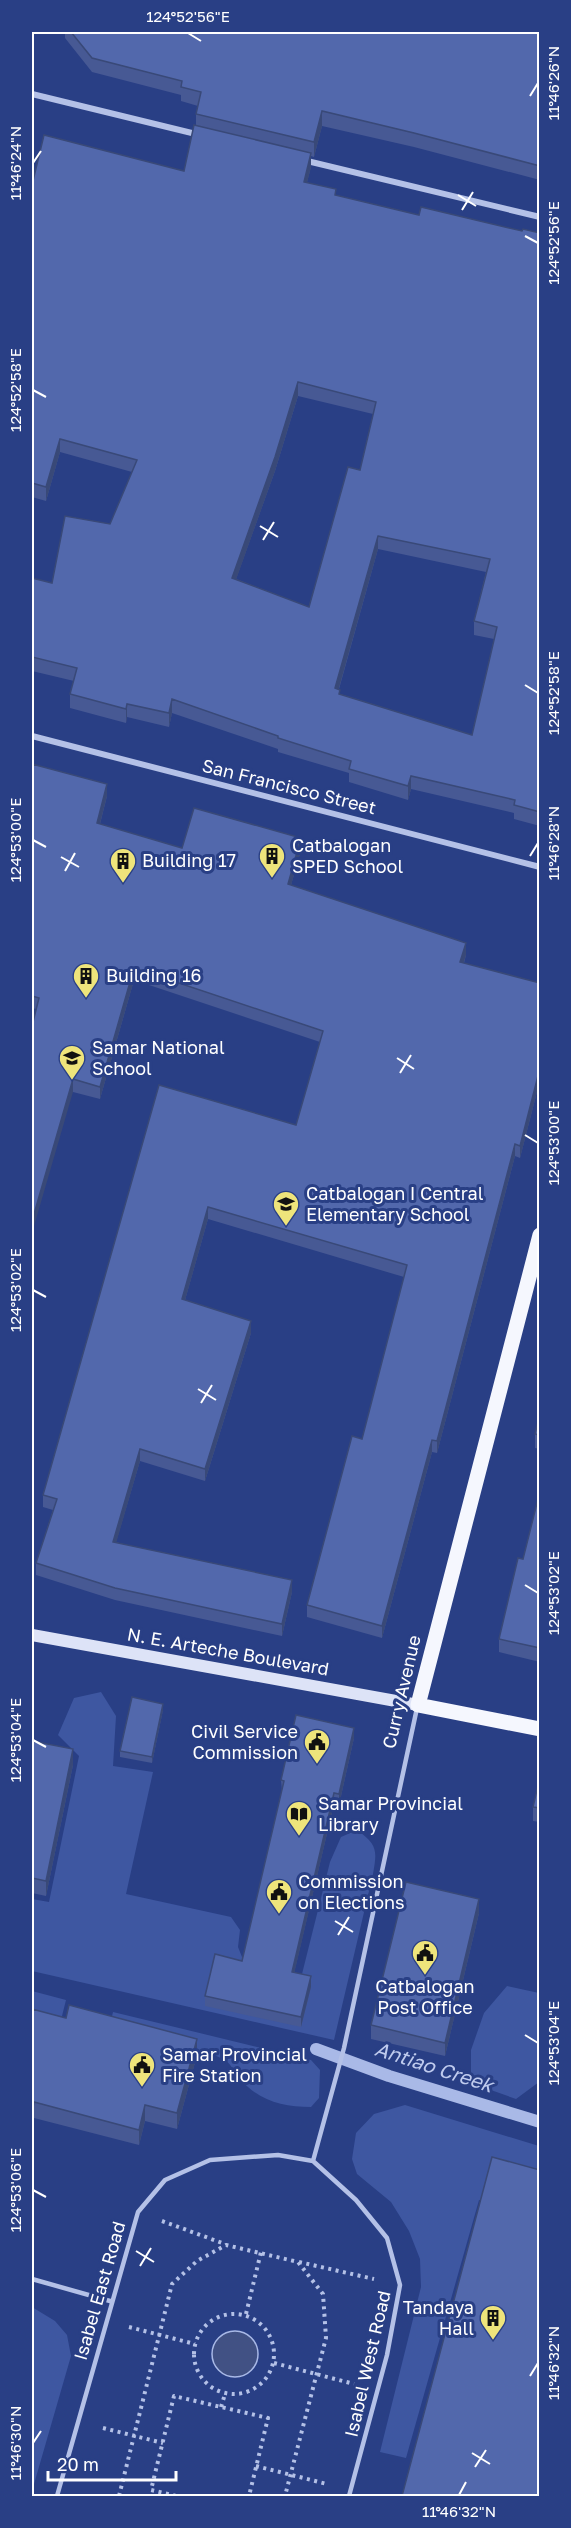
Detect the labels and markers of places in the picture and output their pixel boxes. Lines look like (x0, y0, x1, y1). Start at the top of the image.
place label: Catbalogan SPED School (292, 834, 403, 877)
building icon: Catbalogan SPED School (257, 841, 287, 879)
building icon: Building 17 (108, 846, 138, 884)
place label: Building 17 (142, 849, 236, 871)
building icon: Building 16 (71, 961, 101, 999)
place label: Building 16 (106, 964, 202, 986)
place label: Samar National School (92, 1036, 225, 1079)
school or university icon: Samar National School (57, 1043, 87, 1081)
place label: Catbalogan I Central Elementary School (306, 1182, 484, 1225)
school or university icon: Catbalogan I Central Elementary School (271, 1189, 301, 1227)
place label: Civil Service Commission (191, 1720, 298, 1763)
public building icon: Civil Service Commission (302, 1727, 332, 1765)
place label: Samar Provincial Library (318, 1792, 463, 1835)
library icon: Samar Provincial Library (284, 1799, 314, 1837)
place label: Commission on Elections (298, 1870, 405, 1913)
public building icon: Commission on Elections (264, 1877, 294, 1915)
public building icon: Catbalogan Post Office (410, 1938, 440, 1976)
place label: Catbalogan Post Office (375, 1975, 475, 2018)
place label: Samar Provincial Fire Station (162, 2043, 307, 2086)
public building icon: Samar Provincial Fire Station (127, 2050, 157, 2088)
place label: Tandaya Hall (403, 2296, 474, 2339)
building icon: Tandaya Hall (478, 2303, 508, 2341)

